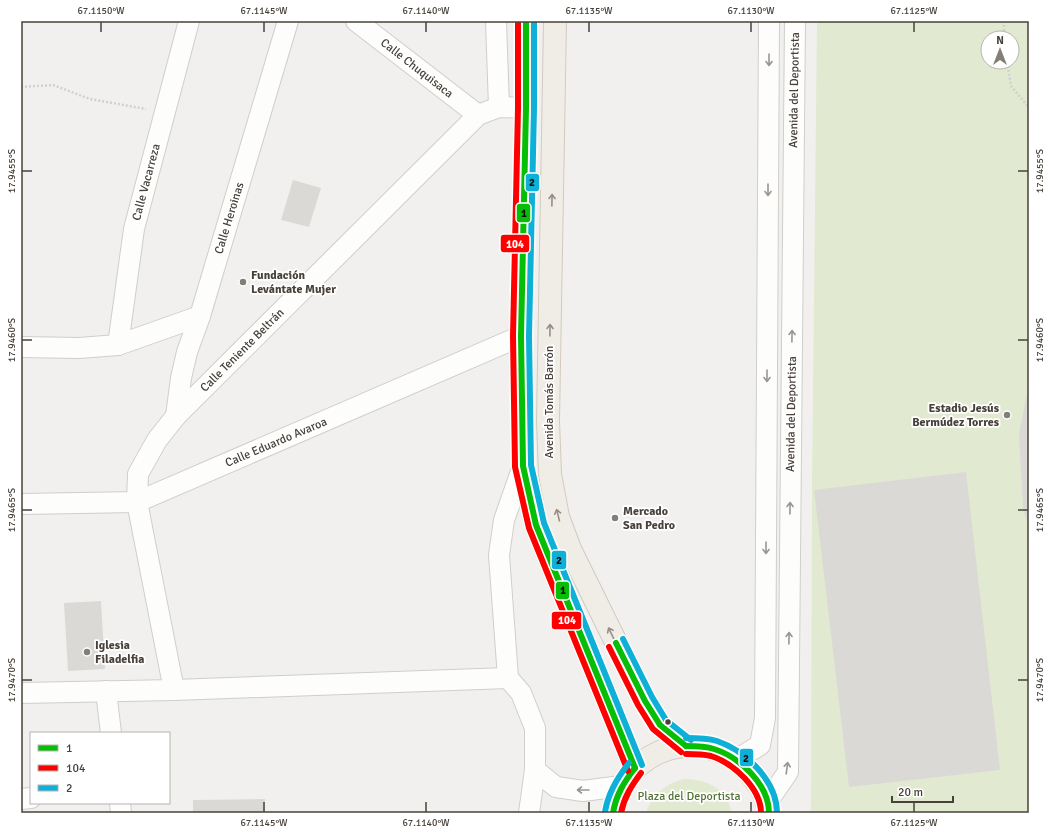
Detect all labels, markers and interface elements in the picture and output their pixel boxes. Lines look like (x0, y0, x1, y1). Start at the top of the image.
text: 67.1150°W (77, 5, 125, 17)
text: 67.1145°W (240, 5, 288, 17)
text: 67.1140°W (402, 5, 450, 17)
text: 67.1135°W (565, 5, 613, 17)
text: 67.1130°W (727, 5, 775, 17)
text: 67.1125°W (890, 5, 938, 17)
north arrow (980, 30, 1020, 70)
street label: Avenida del Deportista (786, 32, 803, 148)
text: N (996, 34, 1004, 47)
street label: Calle Chuquisaca (377, 35, 456, 101)
one-way arrow (765, 53, 773, 66)
street label: Calle Vacarreza (129, 142, 164, 222)
text: 17.9455°S (6, 148, 18, 193)
text: 17.9455°S (1034, 148, 1046, 193)
line badge: 2 (525, 173, 540, 192)
text: 2 (529, 176, 535, 189)
street label: Calle Heroinas (211, 180, 248, 256)
one-way arrow (764, 183, 772, 196)
one-way arrow (548, 194, 556, 207)
line badge: 1 (516, 203, 531, 223)
text: 1 (521, 207, 527, 220)
line badge: 104 (500, 234, 530, 253)
text: 104 (506, 238, 524, 251)
place label: Fundación Levántate Mujer (251, 268, 336, 297)
marker: Fundación Levántate Mujer (238, 277, 248, 287)
street label: Calle Teniente Beltrán (197, 305, 287, 395)
text: 17.9460°S (6, 317, 18, 362)
text: 17.9460°S (1034, 317, 1046, 362)
one-way arrow (546, 324, 553, 337)
one-way arrow (788, 330, 796, 343)
street label: Avenida Tomás Barrón (542, 346, 557, 458)
street label: Avenida del Deportista (783, 356, 800, 472)
one-way arrow (763, 369, 771, 382)
place label: Estadio Jesús Bermúdez Torres (912, 401, 1000, 430)
marker: Estadio Jesús Bermúdez Torres (1002, 410, 1012, 420)
street label: Calle Eduardo Avaroa (223, 414, 329, 471)
text: 17.9465°S (6, 487, 18, 532)
text: 17.9465°S (1034, 487, 1046, 532)
one-way arrow (786, 502, 794, 515)
place label: Mercado San Pedro (623, 504, 675, 533)
one-way arrow (554, 509, 561, 522)
marker: Mercado San Pedro (610, 513, 620, 523)
one-way arrow (762, 541, 770, 554)
line badge: 2 (551, 550, 567, 570)
text: 2 (556, 554, 562, 567)
line badge: 1 (555, 581, 570, 600)
text: 1 (560, 584, 566, 597)
line badge: 104 (551, 611, 582, 630)
text: 104 (558, 614, 576, 627)
one-way arrow (607, 628, 615, 640)
one-way arrow (785, 632, 793, 645)
place label: Iglesia Filadelfia (95, 638, 144, 667)
marker: Iglesia Filadelfia (82, 647, 92, 657)
text: 17.9470°S (6, 657, 18, 702)
text: 17.9470°S (1034, 657, 1046, 702)
unlabelled marker (663, 717, 673, 727)
legend (30, 732, 170, 804)
text: 1 (66, 741, 72, 756)
line badge: 2 (739, 748, 754, 767)
text: 2 (743, 752, 749, 765)
text: 104 (66, 761, 86, 776)
one-way arrow (783, 762, 791, 775)
scale bar (892, 778, 953, 804)
text: 2 (66, 781, 72, 796)
text: 20 m (898, 785, 923, 800)
one-way arrow (577, 786, 590, 794)
park label: Plaza del Deportista (637, 789, 741, 804)
text: 67.1145°W (240, 817, 288, 829)
text: 67.1140°W (402, 817, 450, 829)
text: 67.1135°W (565, 817, 613, 829)
text: 67.1130°W (727, 817, 775, 829)
text: 67.1125°W (890, 817, 938, 829)

